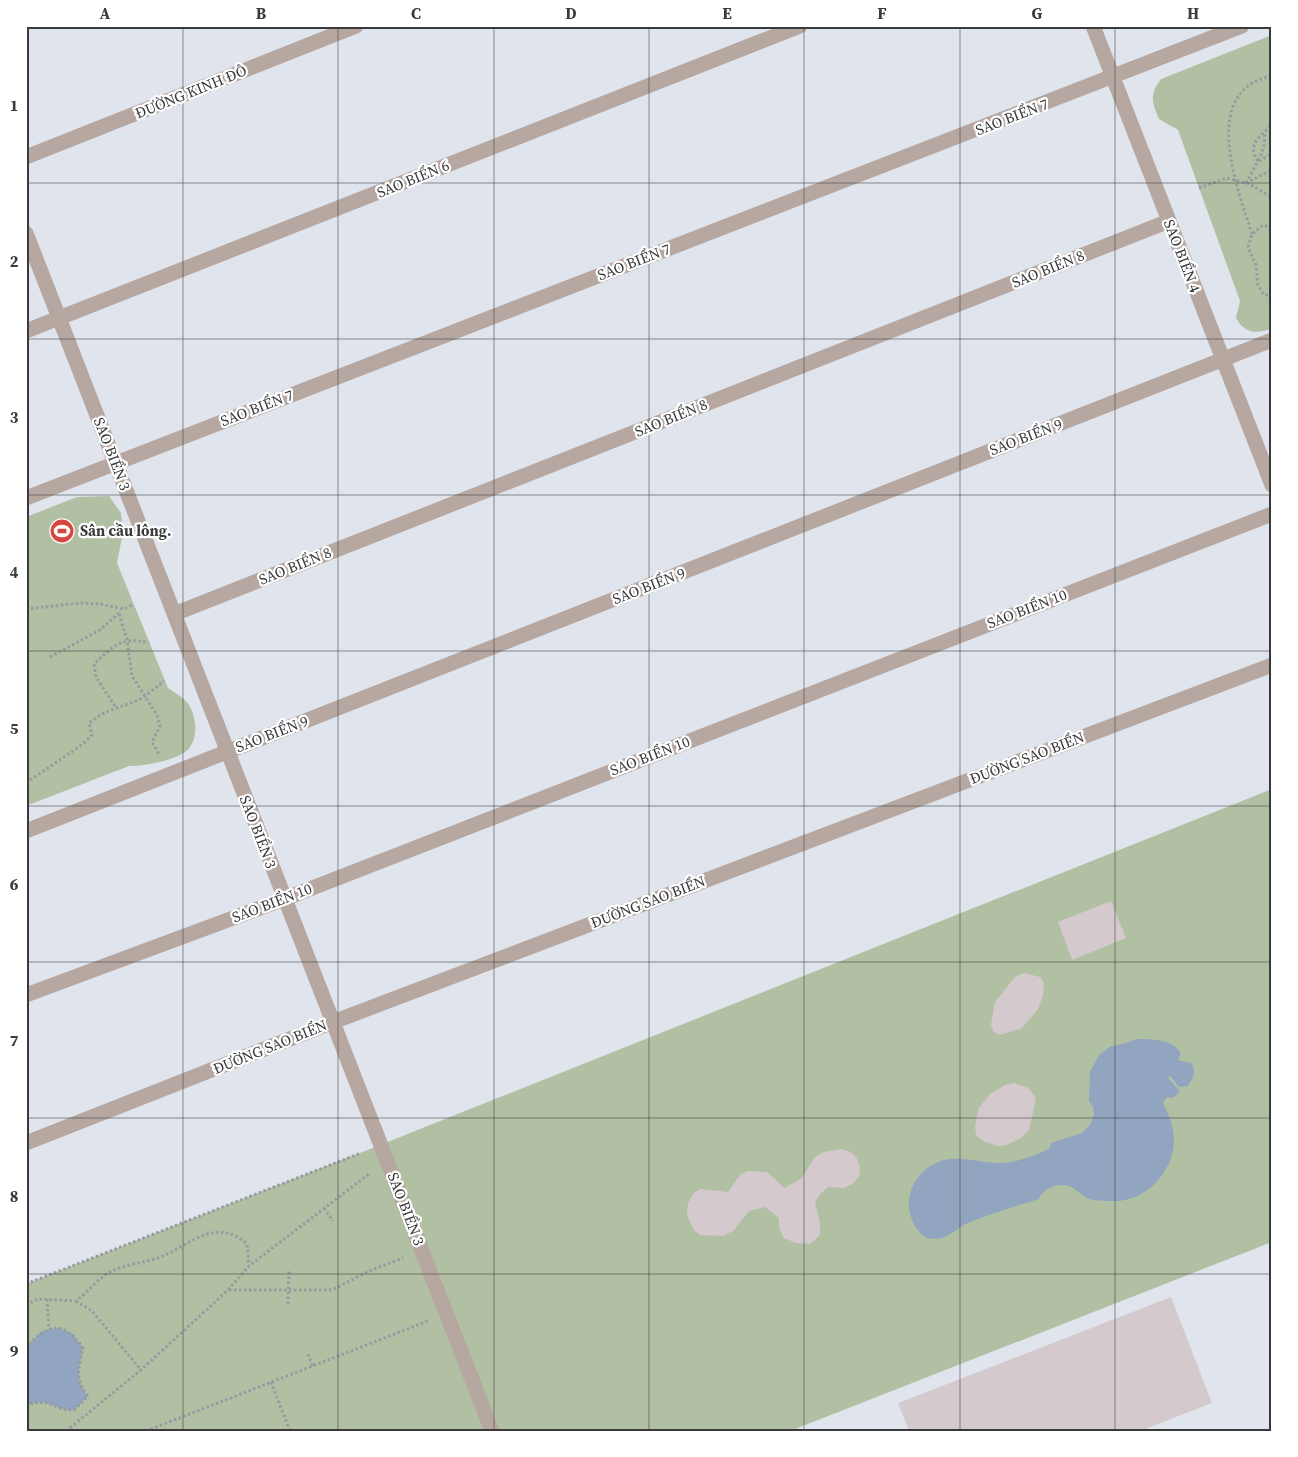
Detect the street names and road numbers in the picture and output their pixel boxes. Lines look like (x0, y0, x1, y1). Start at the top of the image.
street label: ĐƯỜNG KINH ĐÔ (132, 60, 250, 124)
street label: SAO BIỂN 7 (972, 93, 1051, 140)
street label: SAO BIỂN 6 (373, 154, 452, 203)
street label: SAO BIỂN 4 (1159, 216, 1206, 296)
street label: SAO BIỂN 7 (594, 238, 673, 285)
street label: SAO BIỂN 8 (1008, 244, 1087, 293)
street label: SAO BIỂN 7 (217, 384, 296, 431)
street label: SAO BIỂN 8 (631, 393, 710, 442)
street label: SAO BIỂN 9 (986, 413, 1065, 460)
street label: SAO BIỂN 3 (89, 414, 136, 493)
street label: SAO BIỂN 8 (255, 541, 334, 590)
street label: SAO BIỂN 9 (609, 562, 688, 609)
street label: SAO BIỂN 10 (984, 584, 1070, 633)
street label: SAO BIỂN 9 (232, 710, 311, 757)
street label: ĐƯỜNG SAO BIỂN (967, 726, 1087, 789)
street label: SAO BIỂN 10 (607, 731, 693, 780)
street label: SAO BIỂN 3 (235, 792, 282, 871)
street label: ĐƯỜNG SAO BIỂN (588, 870, 708, 933)
street label: SAO BIỂN 10 (229, 878, 315, 927)
street label: ĐƯỜNG SAO BIỂN (210, 1014, 330, 1079)
street label: SAO BIỂN 3 (383, 1169, 430, 1248)

